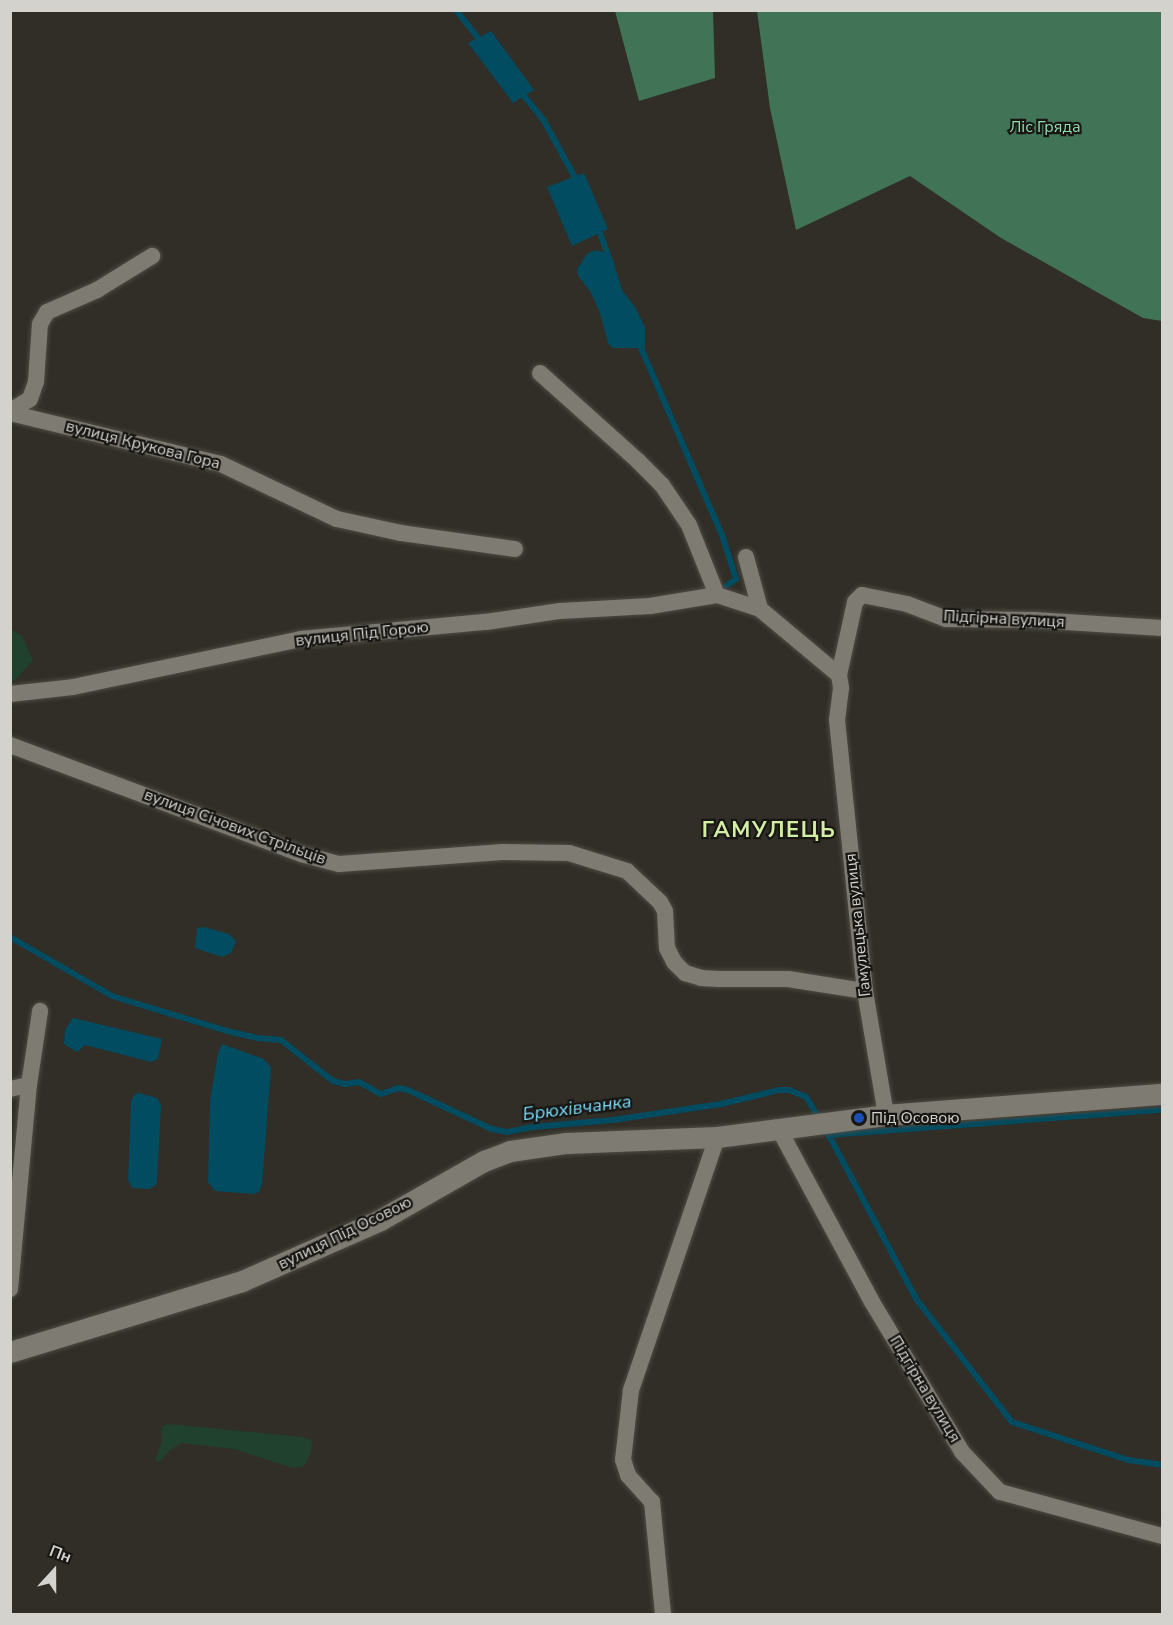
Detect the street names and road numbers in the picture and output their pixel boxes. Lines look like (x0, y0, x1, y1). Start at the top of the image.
street label: вулиця Крукова Гора (64, 417, 222, 473)
street label: Підгірна вулиця (943, 606, 1065, 632)
street label: вулиця Під Горою (295, 617, 429, 651)
street label: вулиця Січових Стрільців (142, 785, 328, 869)
street label: Гамулецька вулиця (841, 852, 875, 998)
street label: вулиця Під Осовою (275, 1192, 415, 1274)
street label: Підгірна вулиця (886, 1332, 964, 1446)

